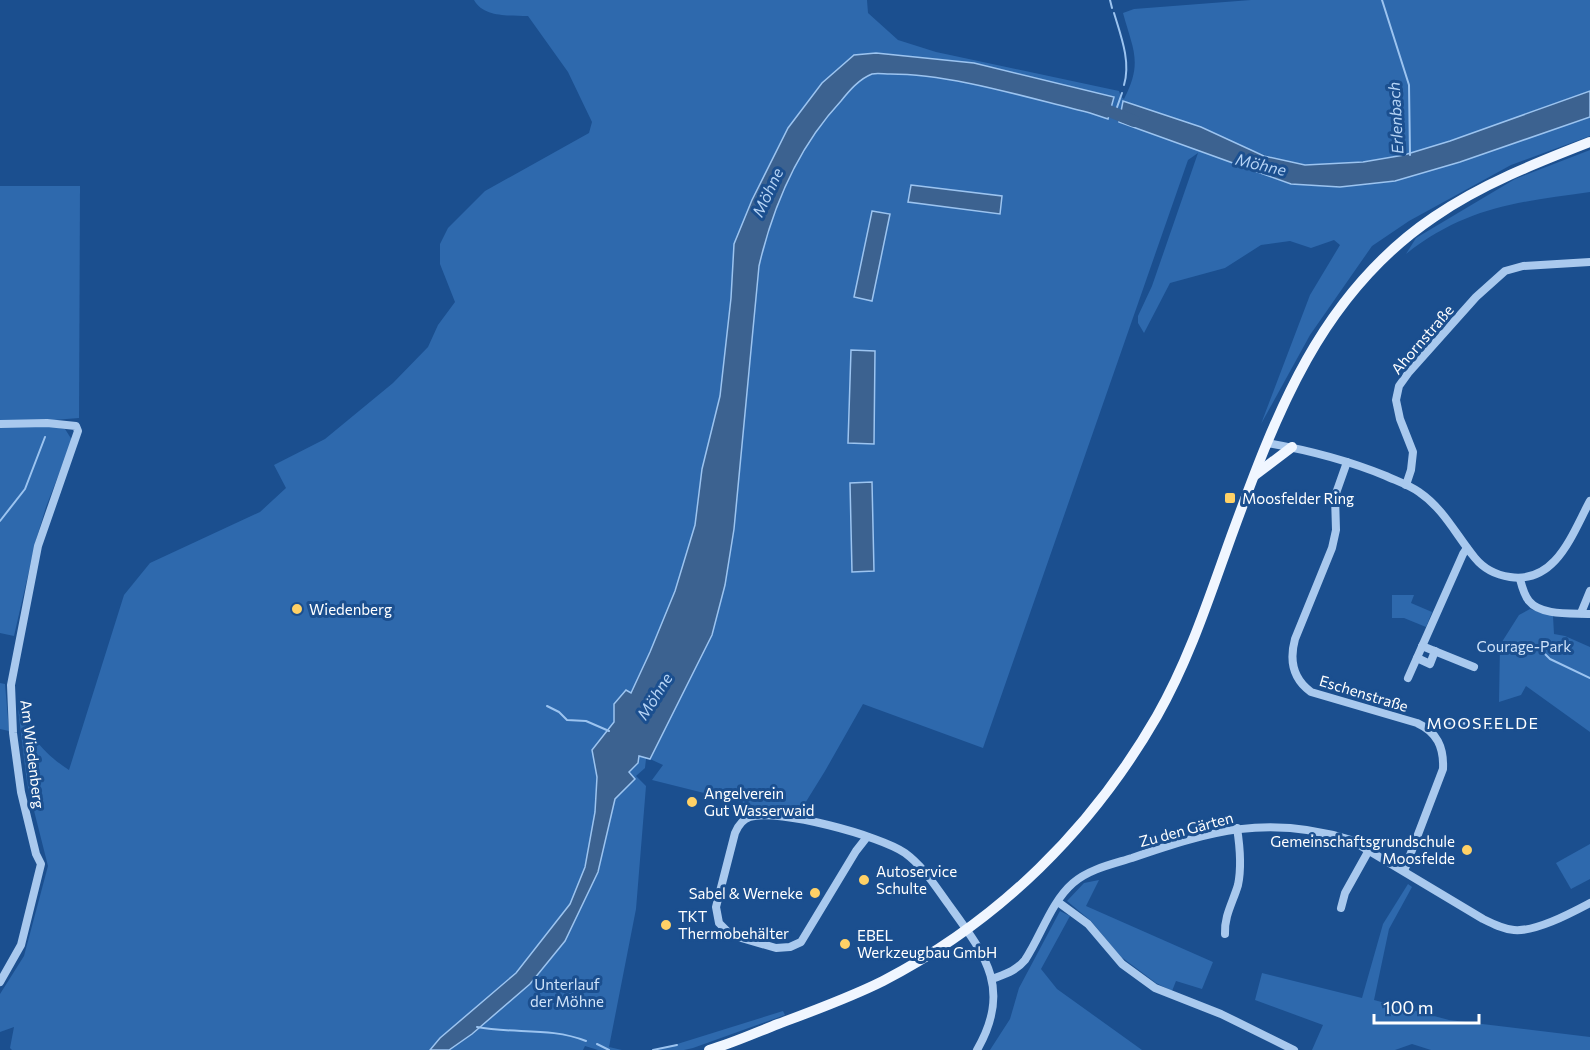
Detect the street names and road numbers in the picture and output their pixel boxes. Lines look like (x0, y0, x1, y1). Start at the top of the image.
street label: Ahornstraße (1387, 301, 1457, 377)
street label: Eschenstraße (1317, 671, 1411, 715)
street label: Am Wiedenberg (17, 699, 49, 809)
street label: Zu den Gärten (1137, 808, 1235, 850)

